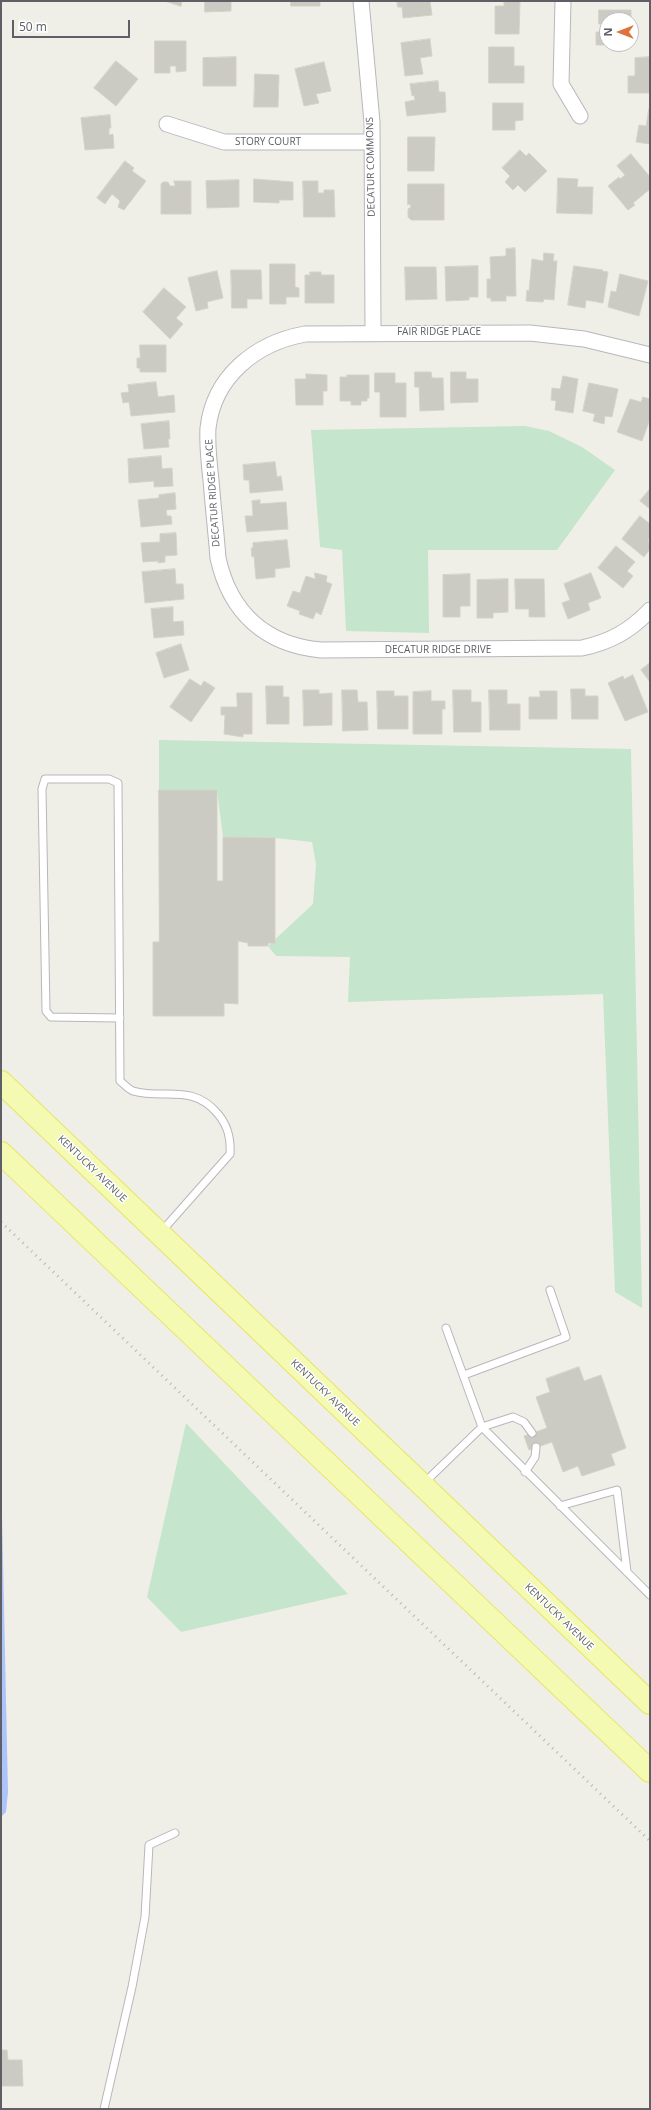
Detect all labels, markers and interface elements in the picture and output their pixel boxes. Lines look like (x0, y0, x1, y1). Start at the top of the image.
scale bar (14, 12, 132, 38)
north arrow (599, 12, 639, 52)
text: 50 m (19, 18, 47, 35)
text: N (600, 28, 615, 36)
street label: DECATUR COMMONS (364, 117, 378, 217)
street label: STORY COURT (235, 136, 301, 148)
street label: FAIR RIDGE PLACE (397, 326, 481, 338)
street label: DECATUR RIDGE PLACE (203, 439, 223, 547)
street label: DECATUR RIDGE DRIVE (385, 644, 491, 656)
street label: KENTUCKY AVENUE (55, 1133, 129, 1205)
street label: KENTUCKY AVENUE (288, 1357, 362, 1429)
street label: KENTUCKY AVENUE (522, 1581, 596, 1653)

